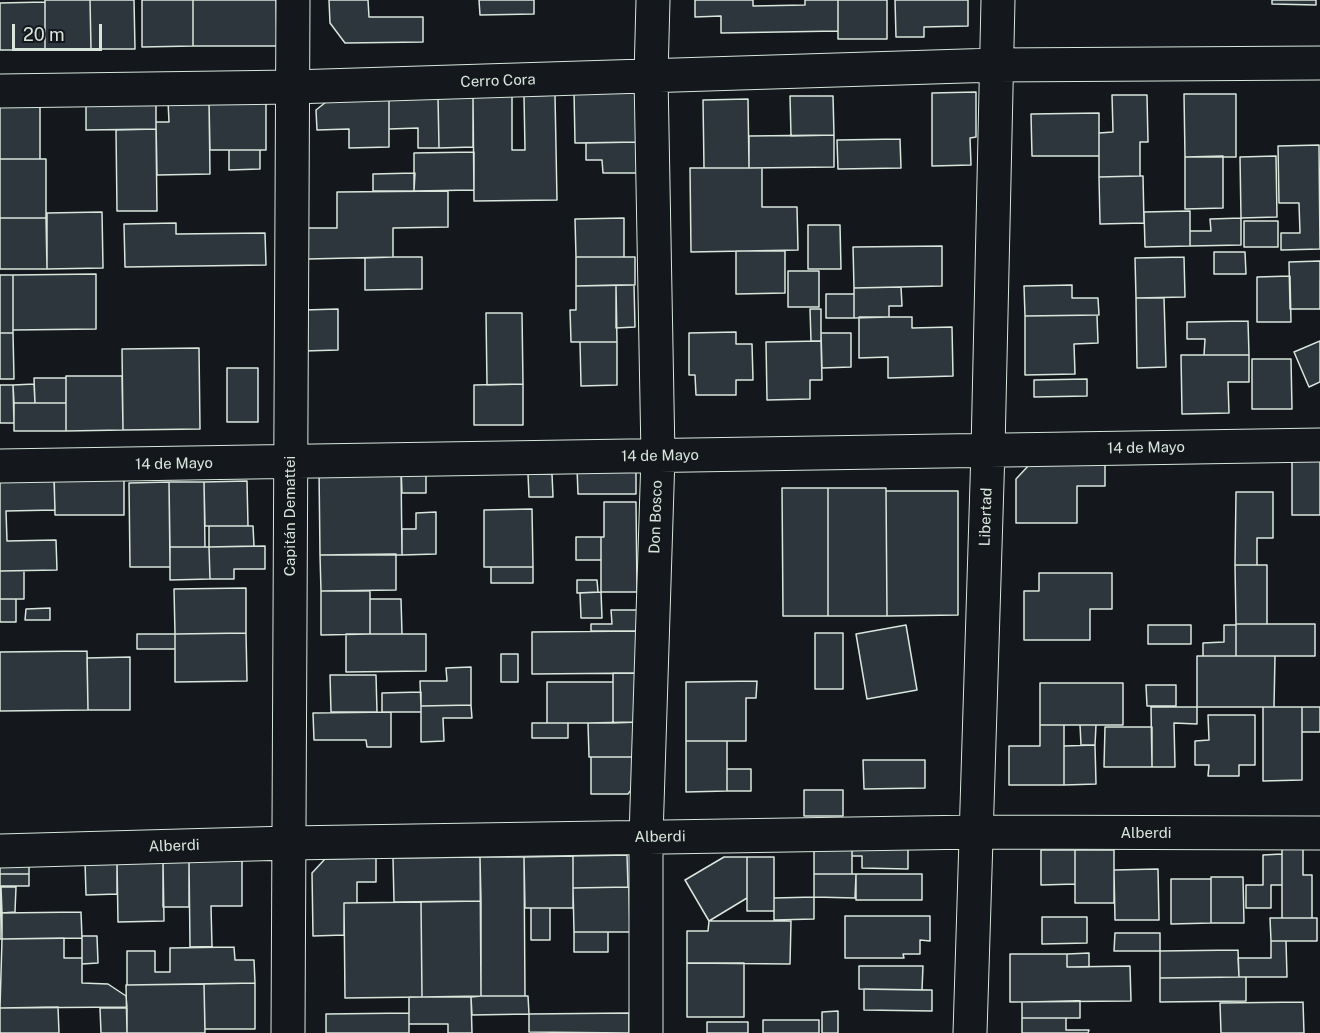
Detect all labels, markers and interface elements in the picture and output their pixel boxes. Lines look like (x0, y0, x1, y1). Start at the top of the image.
scale bar (15, 12, 105, 50)
text: 20 m (23, 24, 65, 45)
street label: Cerro Cora (460, 71, 536, 91)
street label: 14 de Mayo (1107, 438, 1185, 458)
street label: 14 de Mayo (621, 446, 699, 466)
street label: 14 de Mayo (135, 454, 213, 474)
street label: Capitán Demattei (281, 456, 299, 576)
street label: Don Bosco (646, 480, 666, 554)
street label: Libertad (976, 487, 996, 547)
street label: Alberdi (1120, 824, 1172, 842)
street label: Alberdi (634, 828, 686, 846)
street label: Alberdi (148, 836, 200, 856)

